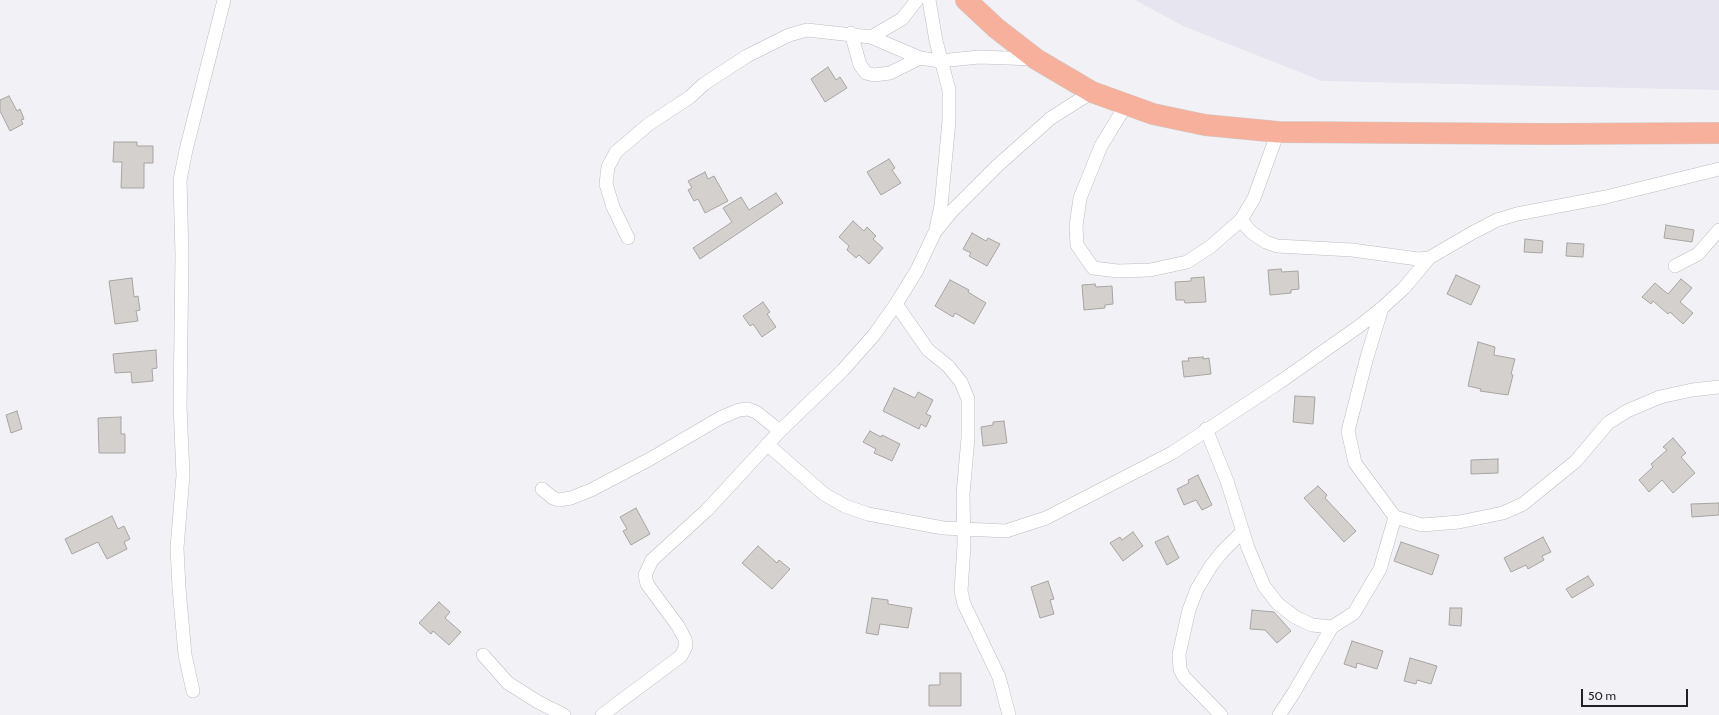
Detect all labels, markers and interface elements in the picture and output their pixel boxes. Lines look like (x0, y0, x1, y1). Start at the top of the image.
scale bar (1583, 681, 1690, 707)
text: 50 m (1588, 688, 1616, 703)

